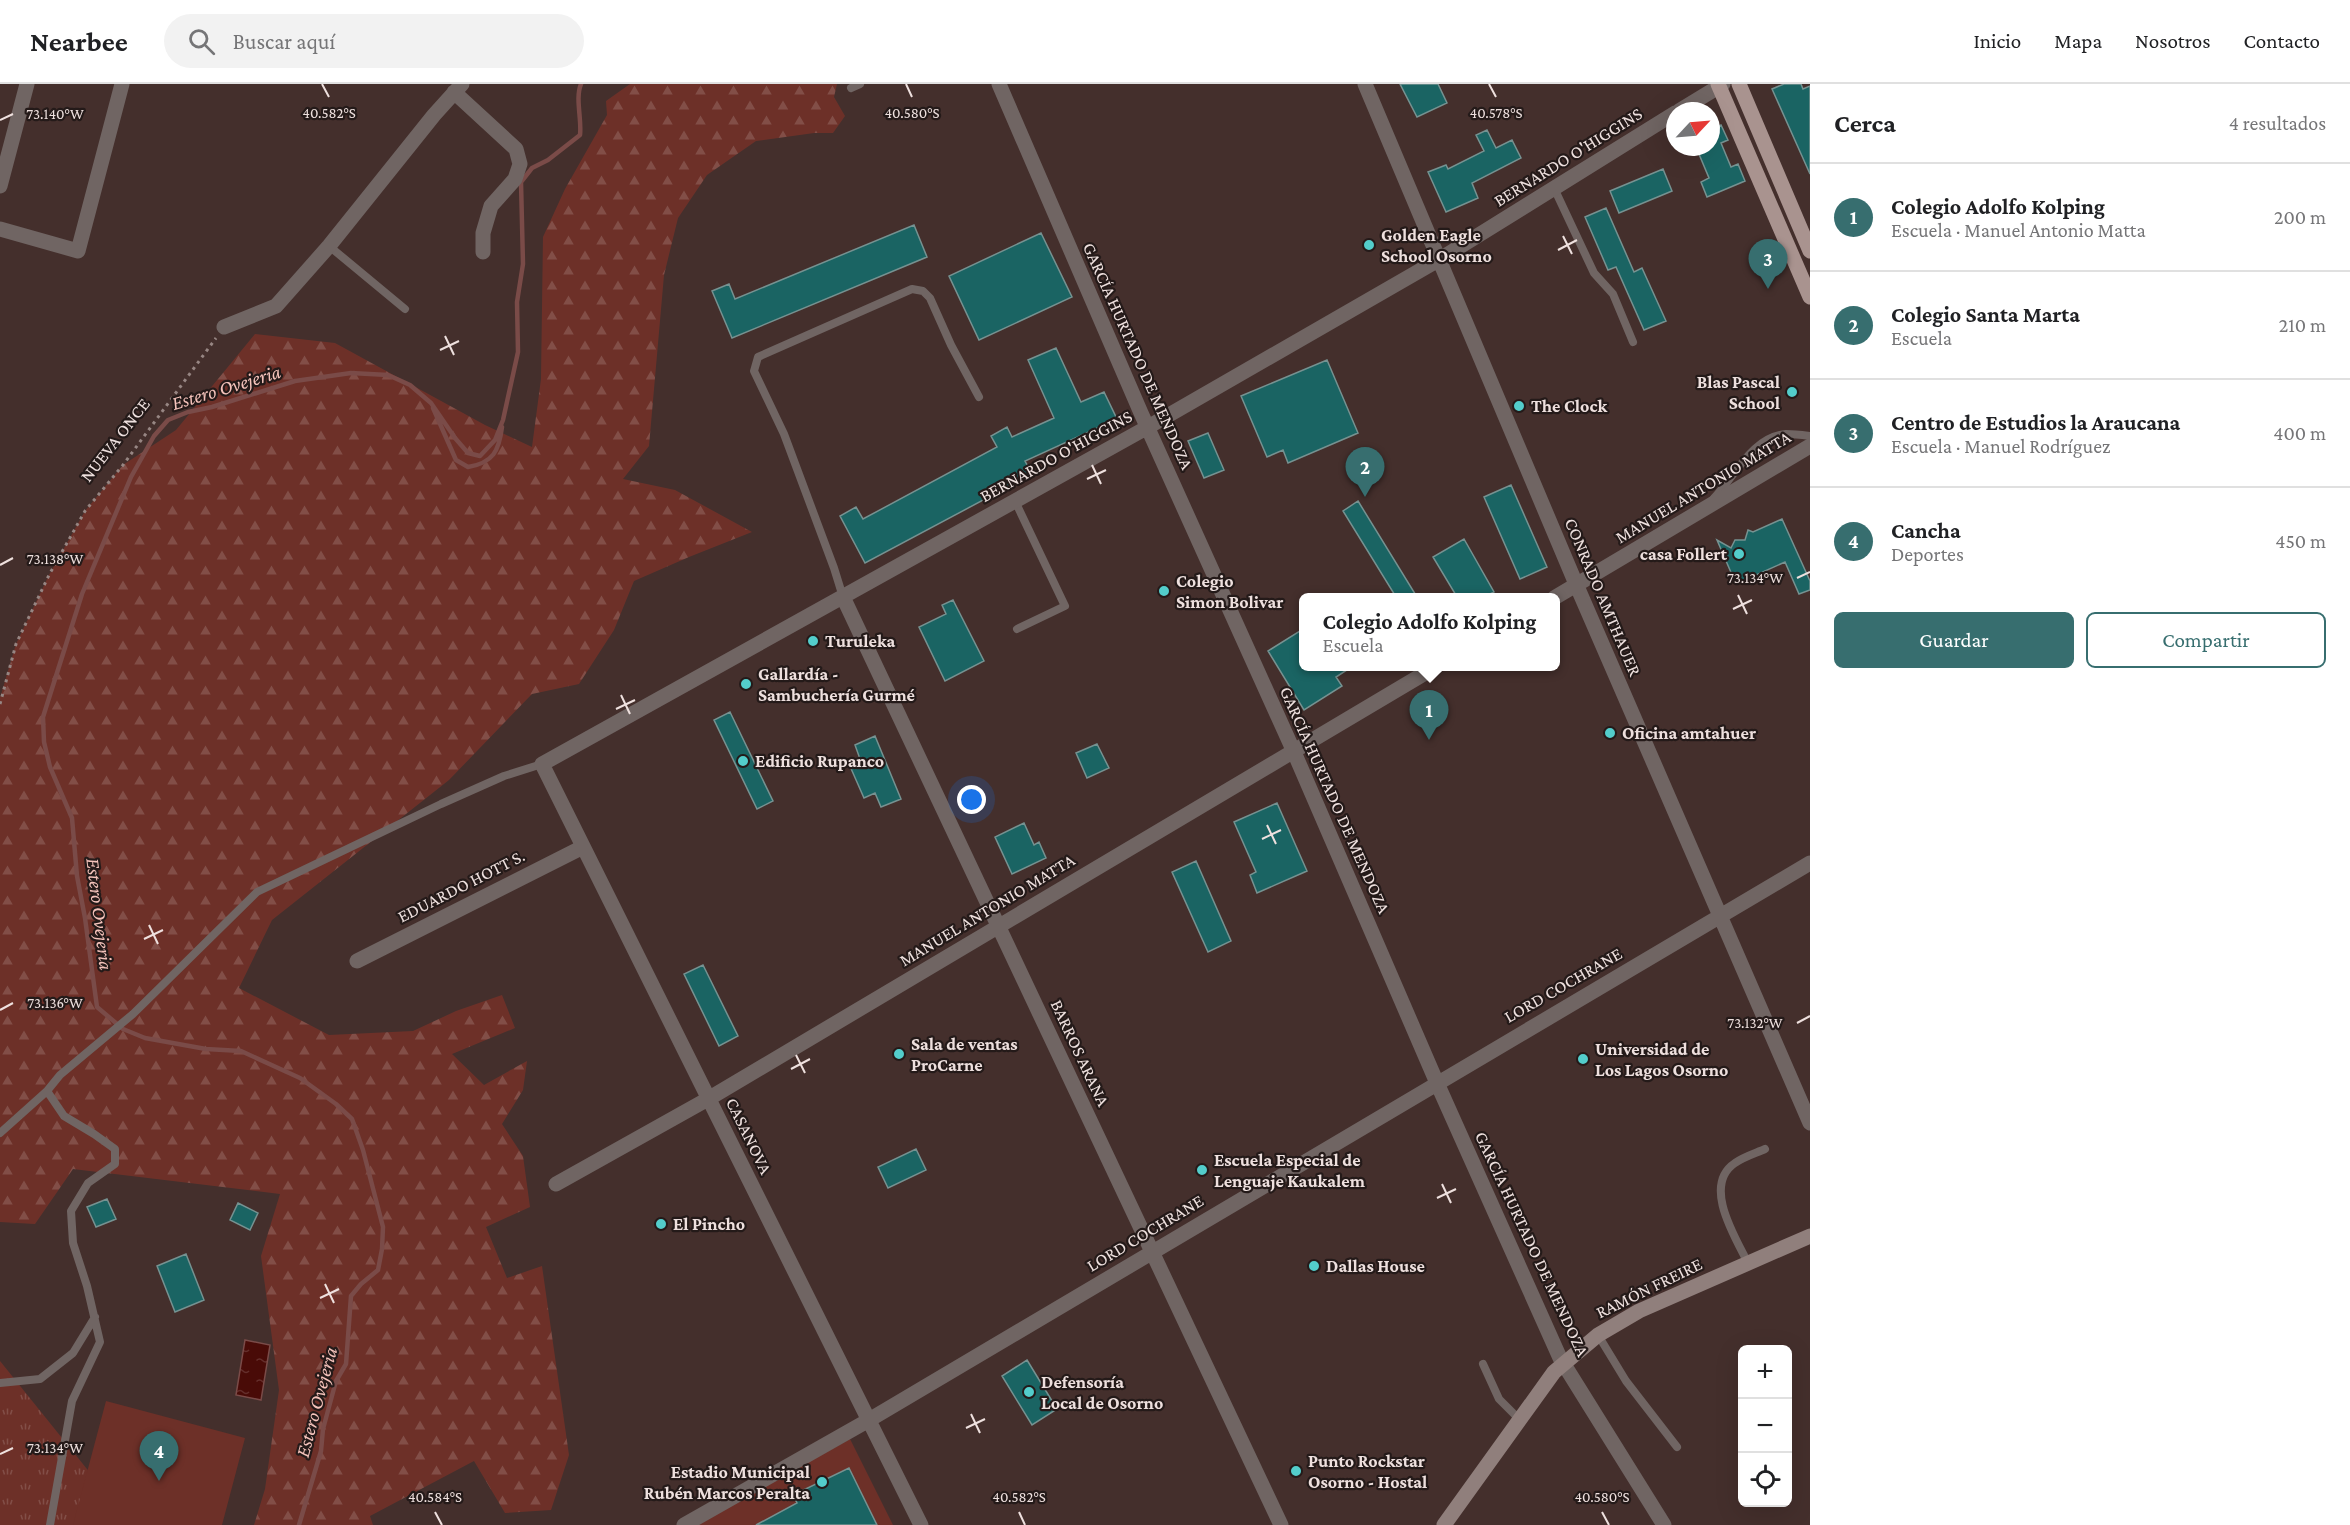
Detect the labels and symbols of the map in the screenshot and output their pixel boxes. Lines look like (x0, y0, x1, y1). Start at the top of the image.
north arrow (1666, 102, 1720, 156)
street label: BERNARDO O'HIGGINS (1490, 103, 1646, 211)
text: 40.582°S (302, 105, 356, 121)
text: 40.580°S (884, 105, 940, 121)
text: 40.578°S (1470, 105, 1522, 121)
text: 73.140°W (26, 106, 84, 122)
place label: Golden Eagle School Osorno (1381, 225, 1492, 266)
marker: Golden Eagle School Osorno (1362, 238, 1376, 252)
street label: GARCÍA HURTADO DE MENDOZA (1079, 240, 1198, 473)
pin: 3 (1748, 240, 1788, 289)
water label: Estero Ovejeria (169, 360, 284, 415)
place label: Blas Pascal School (1697, 372, 1780, 413)
marker: Blas Pascal School (1785, 385, 1799, 399)
street label: NUEVA ONCE (76, 394, 154, 486)
place label: The Clock (1531, 396, 1607, 416)
marker: The Clock (1512, 399, 1526, 413)
street label: BERNARDO O'HIGGINS (976, 406, 1136, 506)
street label: MANUEL ANTONIO MATTA (1612, 426, 1795, 547)
pin: 2 (1346, 448, 1384, 497)
street label: CONRADO AMTHAUER (1561, 515, 1646, 680)
place label: casa Follert (1640, 544, 1728, 564)
marker: casa Follert (1732, 547, 1746, 561)
text: 73.138°W (27, 551, 83, 567)
text: 73.134°W (1727, 570, 1783, 586)
place label: Colegio Simon Bolivar (1176, 571, 1284, 612)
marker: Colegio Simon Bolivar (1157, 584, 1171, 598)
place label: Turuleka (825, 631, 896, 651)
marker: Turuleka (806, 634, 820, 648)
place label: Gallardía - Sambuchería Gurmé (758, 664, 915, 705)
marker: Gallardía - Sambuchería Gurmé (739, 677, 753, 691)
street label: GARCÍA HURTADO DE MENDOZA (1276, 684, 1395, 917)
pin: 1 (1410, 690, 1448, 740)
place label: Oficina amtahuer (1622, 723, 1756, 743)
marker: Oficina amtahuer (1603, 726, 1617, 740)
place label: Edificio Rupanco (755, 751, 884, 771)
marker: Edificio Rupanco (736, 754, 750, 768)
your location (957, 785, 986, 814)
street label: EDUARDO HOTT S. (394, 845, 528, 927)
street label: MANUEL ANTONIO MATTA (896, 849, 1079, 970)
water label: Estero Ovejeria (81, 857, 118, 972)
street label: LORD COCHRANE (1501, 943, 1626, 1027)
text: 73.136°W (27, 995, 83, 1011)
street label: BARROS ARANA (1047, 996, 1114, 1110)
text: 73.132°W (1727, 1015, 1783, 1031)
place label: Sala de ventas ProCarne (911, 1034, 1018, 1075)
place label: Universidad de Los Lagos Osorno (1595, 1039, 1729, 1080)
marker: Sala de ventas ProCarne (892, 1047, 906, 1061)
marker: Universidad de Los Lagos Osorno (1576, 1052, 1590, 1066)
street label: CASANOVA (722, 1094, 776, 1178)
street label: GARCÍA HURTADO DE MENDOZA (1471, 1128, 1593, 1360)
place label: Escuela Especial de Lenguaje Kaukalem (1214, 1150, 1366, 1192)
marker: Escuela Especial de Lenguaje Kaukalem (1195, 1163, 1209, 1177)
street label: LORD COCHRANE (1083, 1190, 1207, 1276)
place label: El Pincho (673, 1214, 745, 1234)
marker: El Pincho (654, 1217, 668, 1231)
street label: RAMÓN FREIRE (1593, 1254, 1706, 1322)
place label: Dallas House (1326, 1256, 1425, 1276)
marker: Dallas House (1307, 1259, 1321, 1273)
water label: Estero Ovejeria (291, 1345, 342, 1460)
place label: Defensoría Local de Osorno (1041, 1372, 1163, 1413)
marker: Defensoría Local de Osorno (1022, 1385, 1036, 1399)
pin: 4 (140, 1432, 178, 1481)
text: 73.134°W (27, 1440, 83, 1456)
place label: Punto Rockstar Osorno - Hostal (1308, 1451, 1427, 1492)
place label: Estadio Municipal Rubén Marcos Peralta (644, 1462, 810, 1503)
marker: Punto Rockstar Osorno - Hostal (1289, 1464, 1303, 1478)
marker: Estadio Municipal Rubén Marcos Peralta (815, 1475, 829, 1489)
text: 40.584°S (408, 1489, 462, 1505)
text: 40.582°S (992, 1489, 1046, 1505)
text: 40.580°S (1574, 1489, 1630, 1505)

